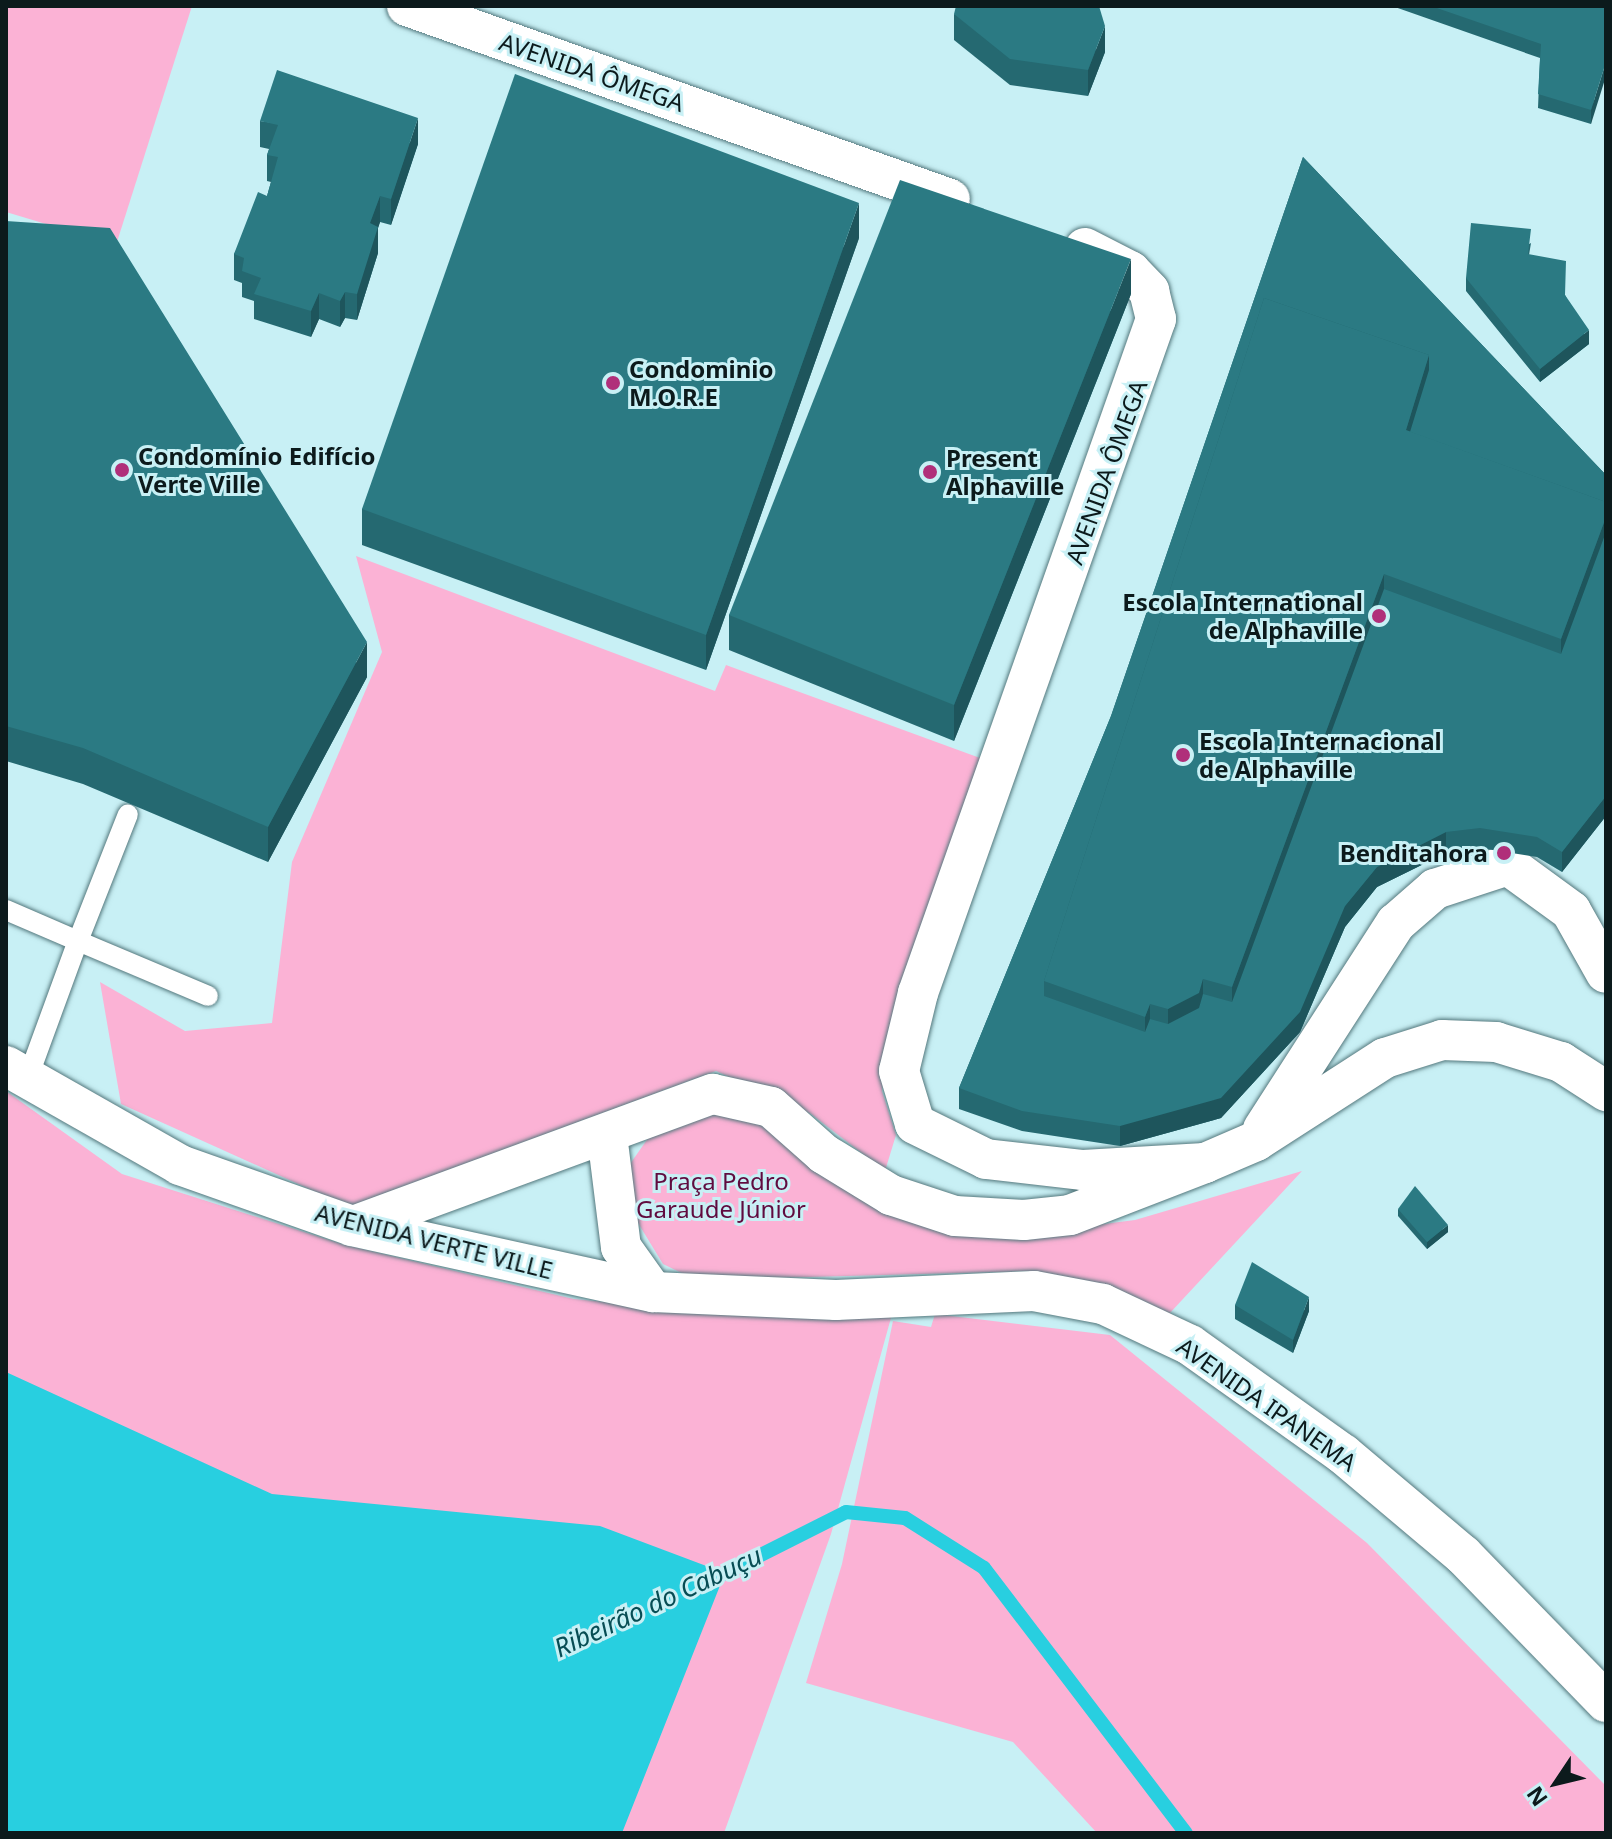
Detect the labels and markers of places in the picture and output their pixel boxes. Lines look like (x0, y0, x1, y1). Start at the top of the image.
place label: Condominio M.O.R.E (629, 355, 774, 411)
marker: Condominio M.O.R.E (604, 374, 622, 392)
place label: Condomínio Edifício Verte Ville (138, 442, 376, 498)
place label: Present Alphaville (946, 444, 1064, 500)
marker: Condomínio Edifício Verte Ville (113, 461, 131, 479)
marker: Present Alphaville (921, 463, 939, 481)
place label: Escola International de Alphaville (1122, 588, 1363, 644)
marker: Escola International de Alphaville (1370, 607, 1388, 625)
place label: Escola Internacional de Alphaville (1199, 727, 1442, 783)
marker: Escola Internacional de Alphaville (1174, 746, 1192, 764)
place label: Benditahora (1340, 839, 1488, 867)
marker: Benditahora (1495, 844, 1513, 862)

